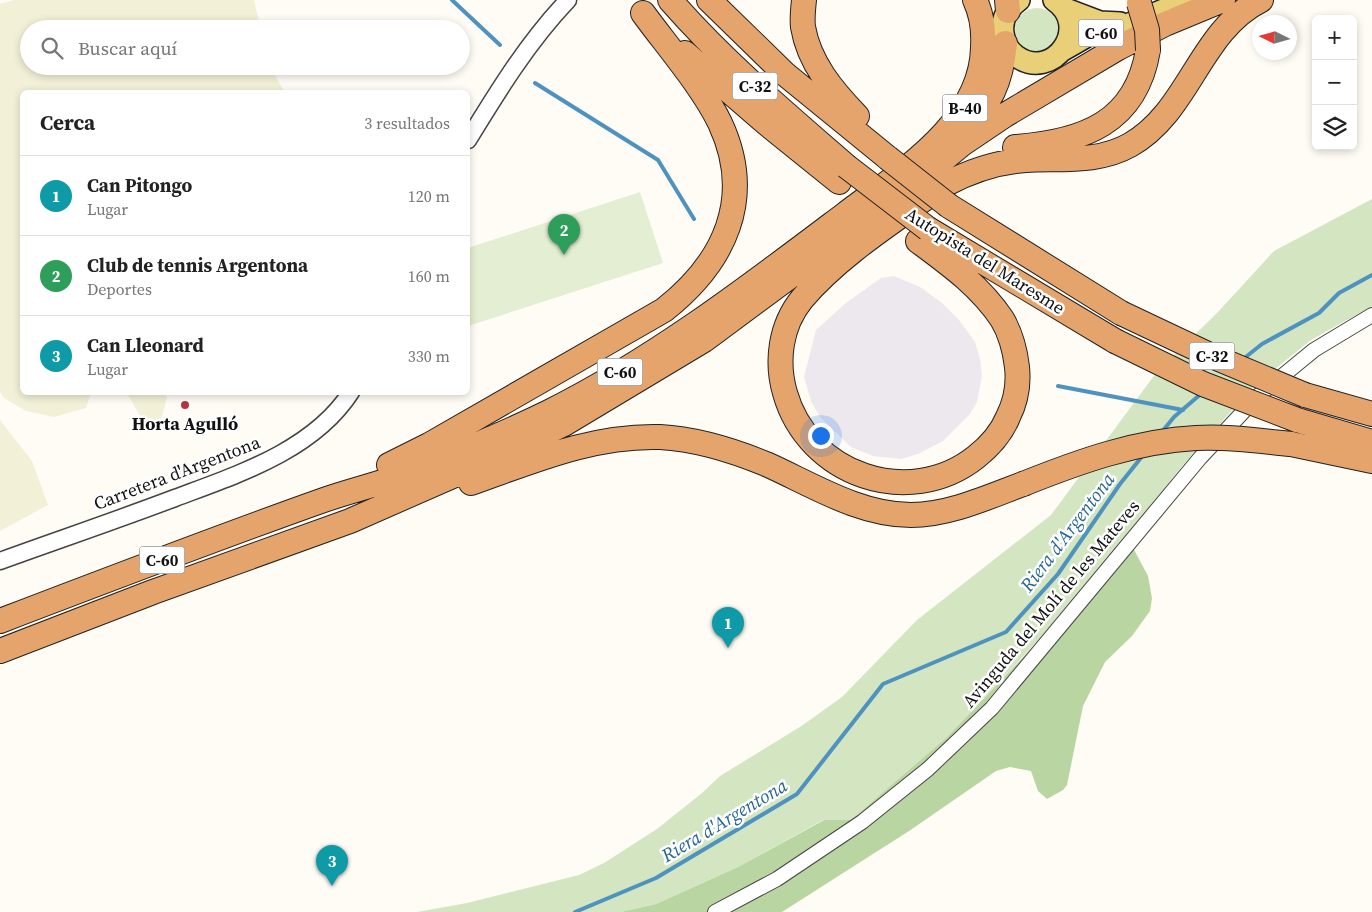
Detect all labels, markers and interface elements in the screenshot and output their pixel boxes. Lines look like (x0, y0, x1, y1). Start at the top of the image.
north arrow (1252, 15, 1297, 60)
map controls (1312, 15, 1357, 150)
button: + (1312, 15, 1357, 60)
road number: C-60 (1078, 19, 1124, 46)
search box (20, 20, 470, 75)
icon: search (38, 34, 66, 62)
text: Buscar aquí (78, 35, 177, 61)
button: − (1312, 60, 1357, 105)
road number: C-32 (732, 72, 778, 100)
road number: B-40 (942, 95, 988, 122)
button: layers (1312, 105, 1357, 150)
text: Cerca (40, 108, 95, 137)
text: 3 resultados (364, 112, 450, 134)
text: Can Pitongo (87, 172, 192, 198)
text: 1 (52, 185, 60, 207)
text: 120 m (408, 185, 450, 207)
text: Lugar (87, 198, 128, 220)
street label: Autopista del Maresme (901, 201, 1070, 320)
pin: 2 (548, 214, 580, 255)
text: Club de tennis Argentona (87, 252, 308, 278)
text: 2 (52, 265, 60, 287)
text: 160 m (408, 265, 450, 287)
text: Deportes (87, 278, 152, 300)
text: Can Lleonard (87, 332, 204, 358)
road number: C-32 (1190, 342, 1234, 370)
text: 3 (52, 345, 60, 367)
text: 330 m (408, 345, 450, 367)
text: Lugar (87, 358, 128, 380)
road number: C-60 (598, 358, 642, 386)
marker: Horta Agulló (179, 399, 191, 411)
place label: Horta Agulló (132, 411, 238, 436)
your location (808, 423, 834, 449)
street label: Carretera d'Argentona (90, 429, 264, 516)
water label: Riera d'Argentona (1013, 467, 1120, 598)
street label: Avinguda del Molí de les Mateves (956, 494, 1145, 713)
road number: C-60 (140, 546, 184, 574)
pin: 1 (712, 607, 744, 648)
water label: Riera d'Argentona (655, 772, 792, 868)
pin: 3 (316, 845, 348, 886)

